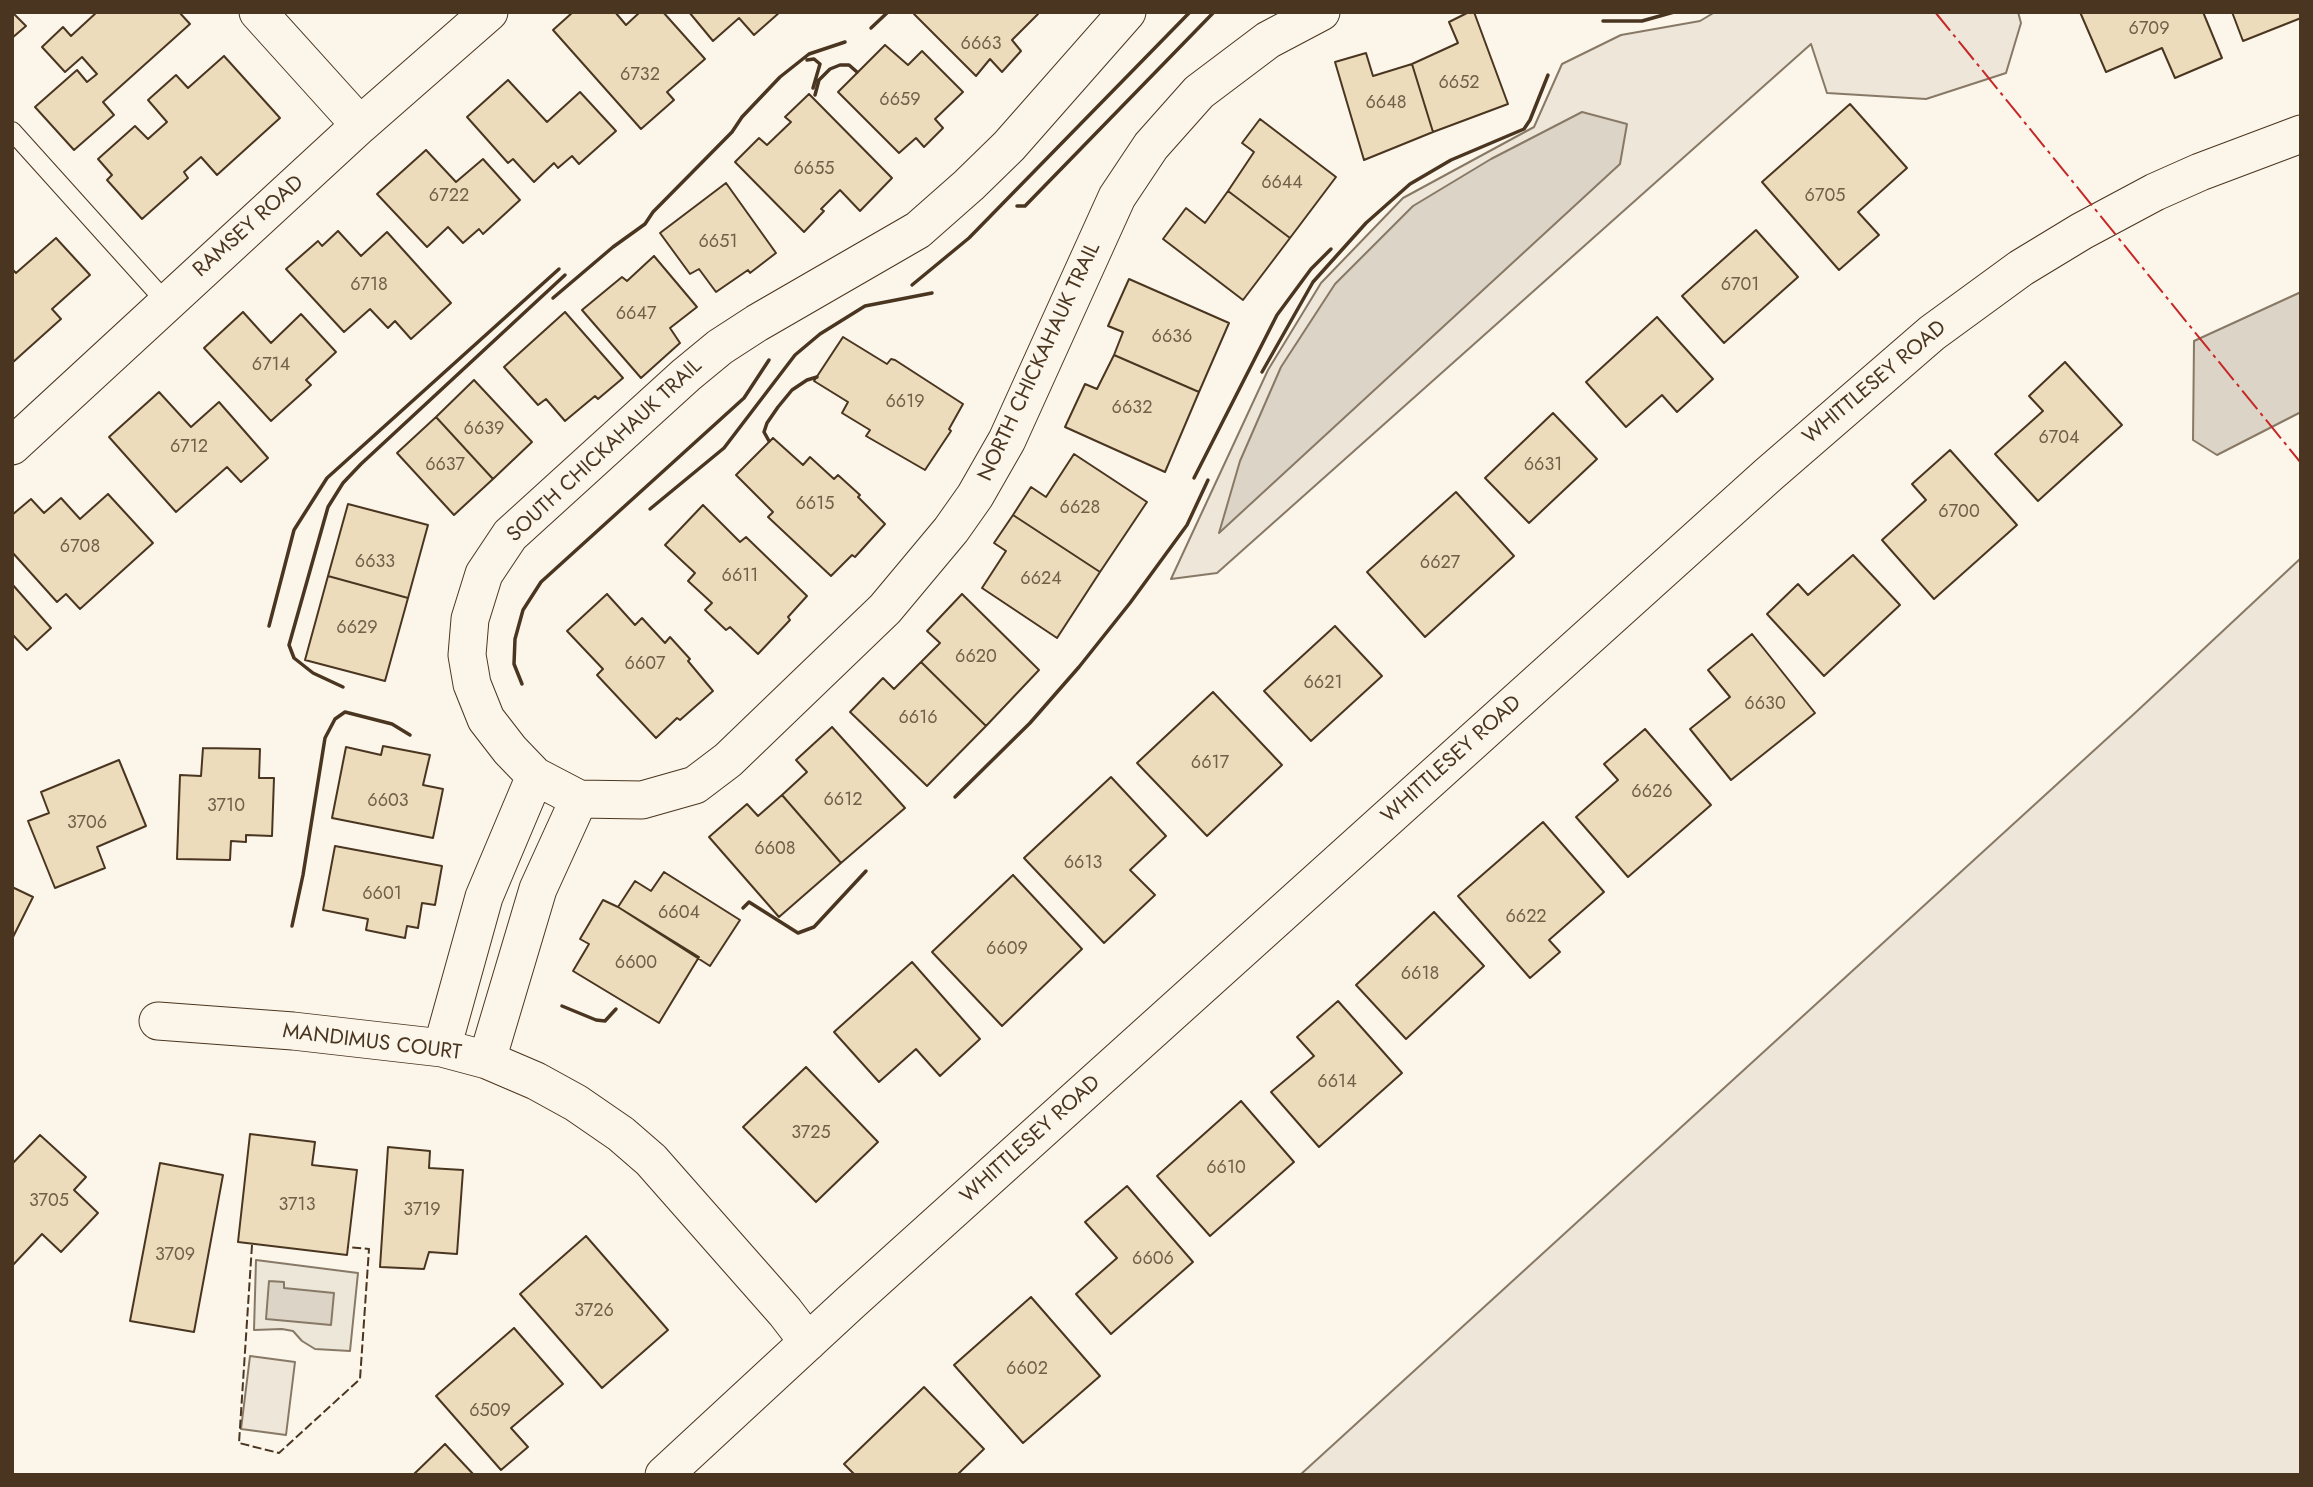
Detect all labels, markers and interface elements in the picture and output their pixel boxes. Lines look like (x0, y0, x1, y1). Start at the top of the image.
house number: 6709 (2129, 19, 2169, 41)
house number: 6663 (961, 34, 1001, 56)
house number: 6732 (620, 65, 660, 87)
house number: 6652 (1438, 73, 1480, 95)
house number: 6659 (879, 90, 921, 112)
house number: 6648 (1365, 93, 1407, 115)
house number: 6655 (793, 159, 835, 181)
street label: RAMSEY ROAD (189, 171, 309, 283)
house number: 6644 (1261, 173, 1303, 195)
house number: 6722 (429, 186, 469, 208)
house number: 6705 (1805, 186, 1845, 208)
house number: 6651 (699, 232, 737, 254)
street label: NORTH CHICKAHAUK TRAIL (974, 239, 1106, 485)
house number: 6718 (350, 275, 388, 297)
house number: 6701 (1721, 275, 1759, 297)
house number: 6647 (616, 304, 656, 326)
street label: WHITTLESEY ROAD (1798, 316, 1952, 450)
house number: 6636 (1152, 327, 1192, 349)
street label: SOUTH CHICKAHAUK TRAIL (502, 354, 708, 548)
house number: 6714 (252, 355, 290, 377)
house number: 6619 (885, 392, 925, 414)
house number: 6632 (1112, 398, 1152, 420)
house number: 6639 (464, 419, 504, 441)
house number: 6704 (2038, 428, 2080, 450)
house number: 6712 (170, 437, 208, 459)
house number: 6637 (425, 455, 465, 477)
house number: 6631 (1524, 455, 1562, 477)
house number: 6615 (796, 494, 834, 516)
house number: 6628 (1060, 498, 1100, 520)
house number: 6700 (1938, 502, 1980, 524)
house number: 6708 (60, 537, 100, 559)
house number: 6633 (355, 552, 395, 574)
house number: 6627 (1420, 553, 1460, 575)
house number: 6611 (722, 566, 758, 588)
house number: 6624 (1020, 569, 1062, 591)
house number: 6629 (336, 618, 378, 640)
house number: 6620 (955, 647, 997, 669)
house number: 6607 (625, 654, 665, 676)
house number: 6621 (1303, 673, 1343, 695)
street label: WHITTLESEY ROAD (1377, 691, 1527, 829)
house number: 6630 (1744, 694, 1786, 716)
house number: 6616 (898, 708, 938, 730)
house number: 6617 (1191, 753, 1229, 775)
house number: 6626 (1631, 782, 1673, 804)
house number: 6612 (823, 790, 863, 812)
house number: 6603 (367, 791, 409, 813)
house number: 3710 (207, 796, 245, 818)
house number: 3706 (67, 813, 107, 835)
house number: 6608 (754, 839, 796, 861)
house number: 6613 (1064, 853, 1102, 875)
house number: 6601 (362, 884, 402, 906)
house number: 6604 (658, 903, 700, 925)
house number: 6622 (1505, 907, 1547, 929)
house number: 6609 (986, 939, 1028, 961)
house number: 6600 (615, 953, 657, 975)
house number: 6618 (1401, 964, 1439, 986)
street label: MANDIMUS COURT (281, 1020, 463, 1066)
street label: WHITTLESEY ROAD (956, 1071, 1106, 1209)
house number: 6614 (1317, 1072, 1357, 1094)
house number: 3725 (791, 1123, 831, 1145)
house number: 6610 (1206, 1158, 1246, 1180)
house number: 3705 (29, 1191, 69, 1213)
house number: 3713 (279, 1195, 315, 1217)
house number: 3719 (403, 1200, 441, 1222)
house number: 3709 (155, 1245, 195, 1267)
house number: 6606 (1132, 1249, 1174, 1271)
house number: 3726 (574, 1301, 614, 1323)
house number: 6602 (1006, 1359, 1048, 1381)
house number: 6509 (469, 1401, 511, 1423)

